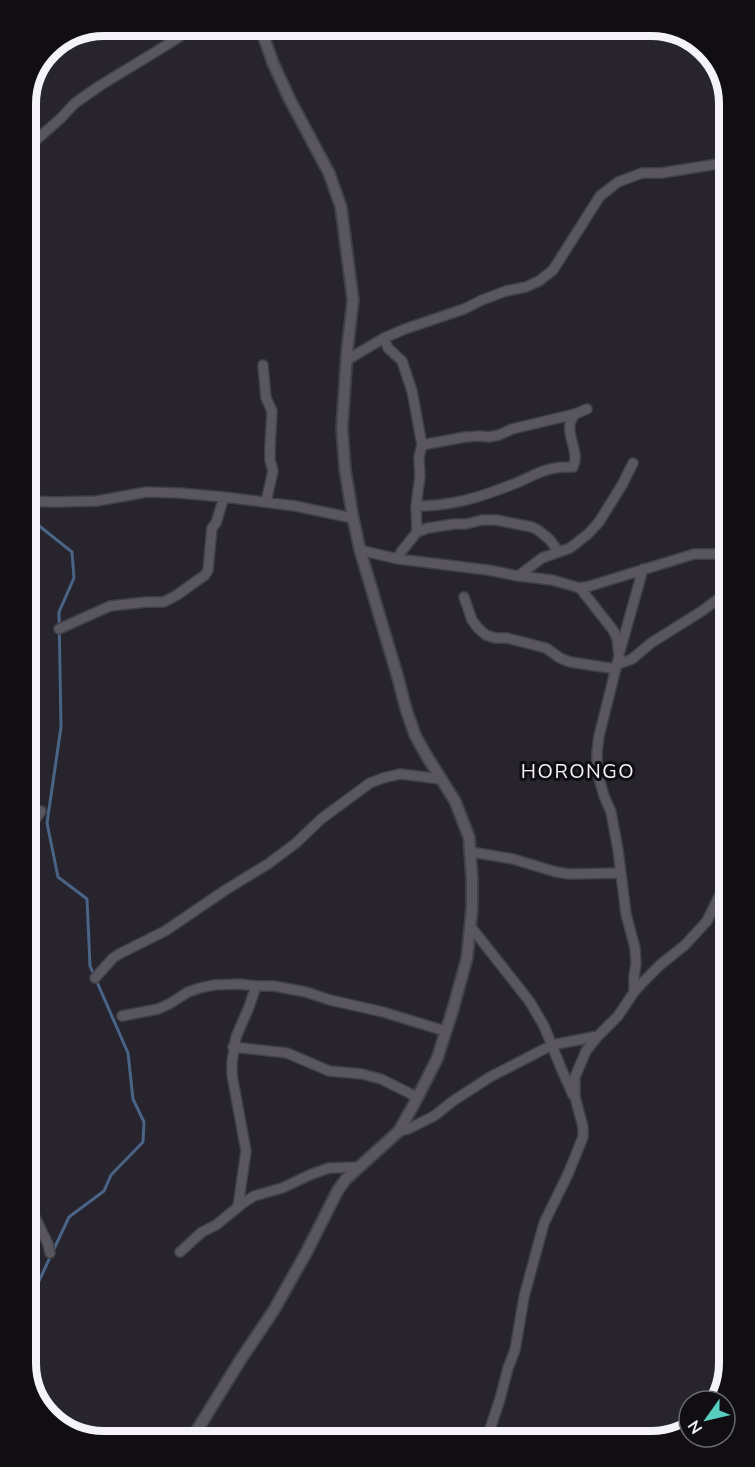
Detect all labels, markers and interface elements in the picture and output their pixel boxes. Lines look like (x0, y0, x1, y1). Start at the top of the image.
district label: HORONGO (521, 758, 635, 785)
north arrow (677, 1389, 737, 1449)
text: N (683, 1416, 708, 1438)

